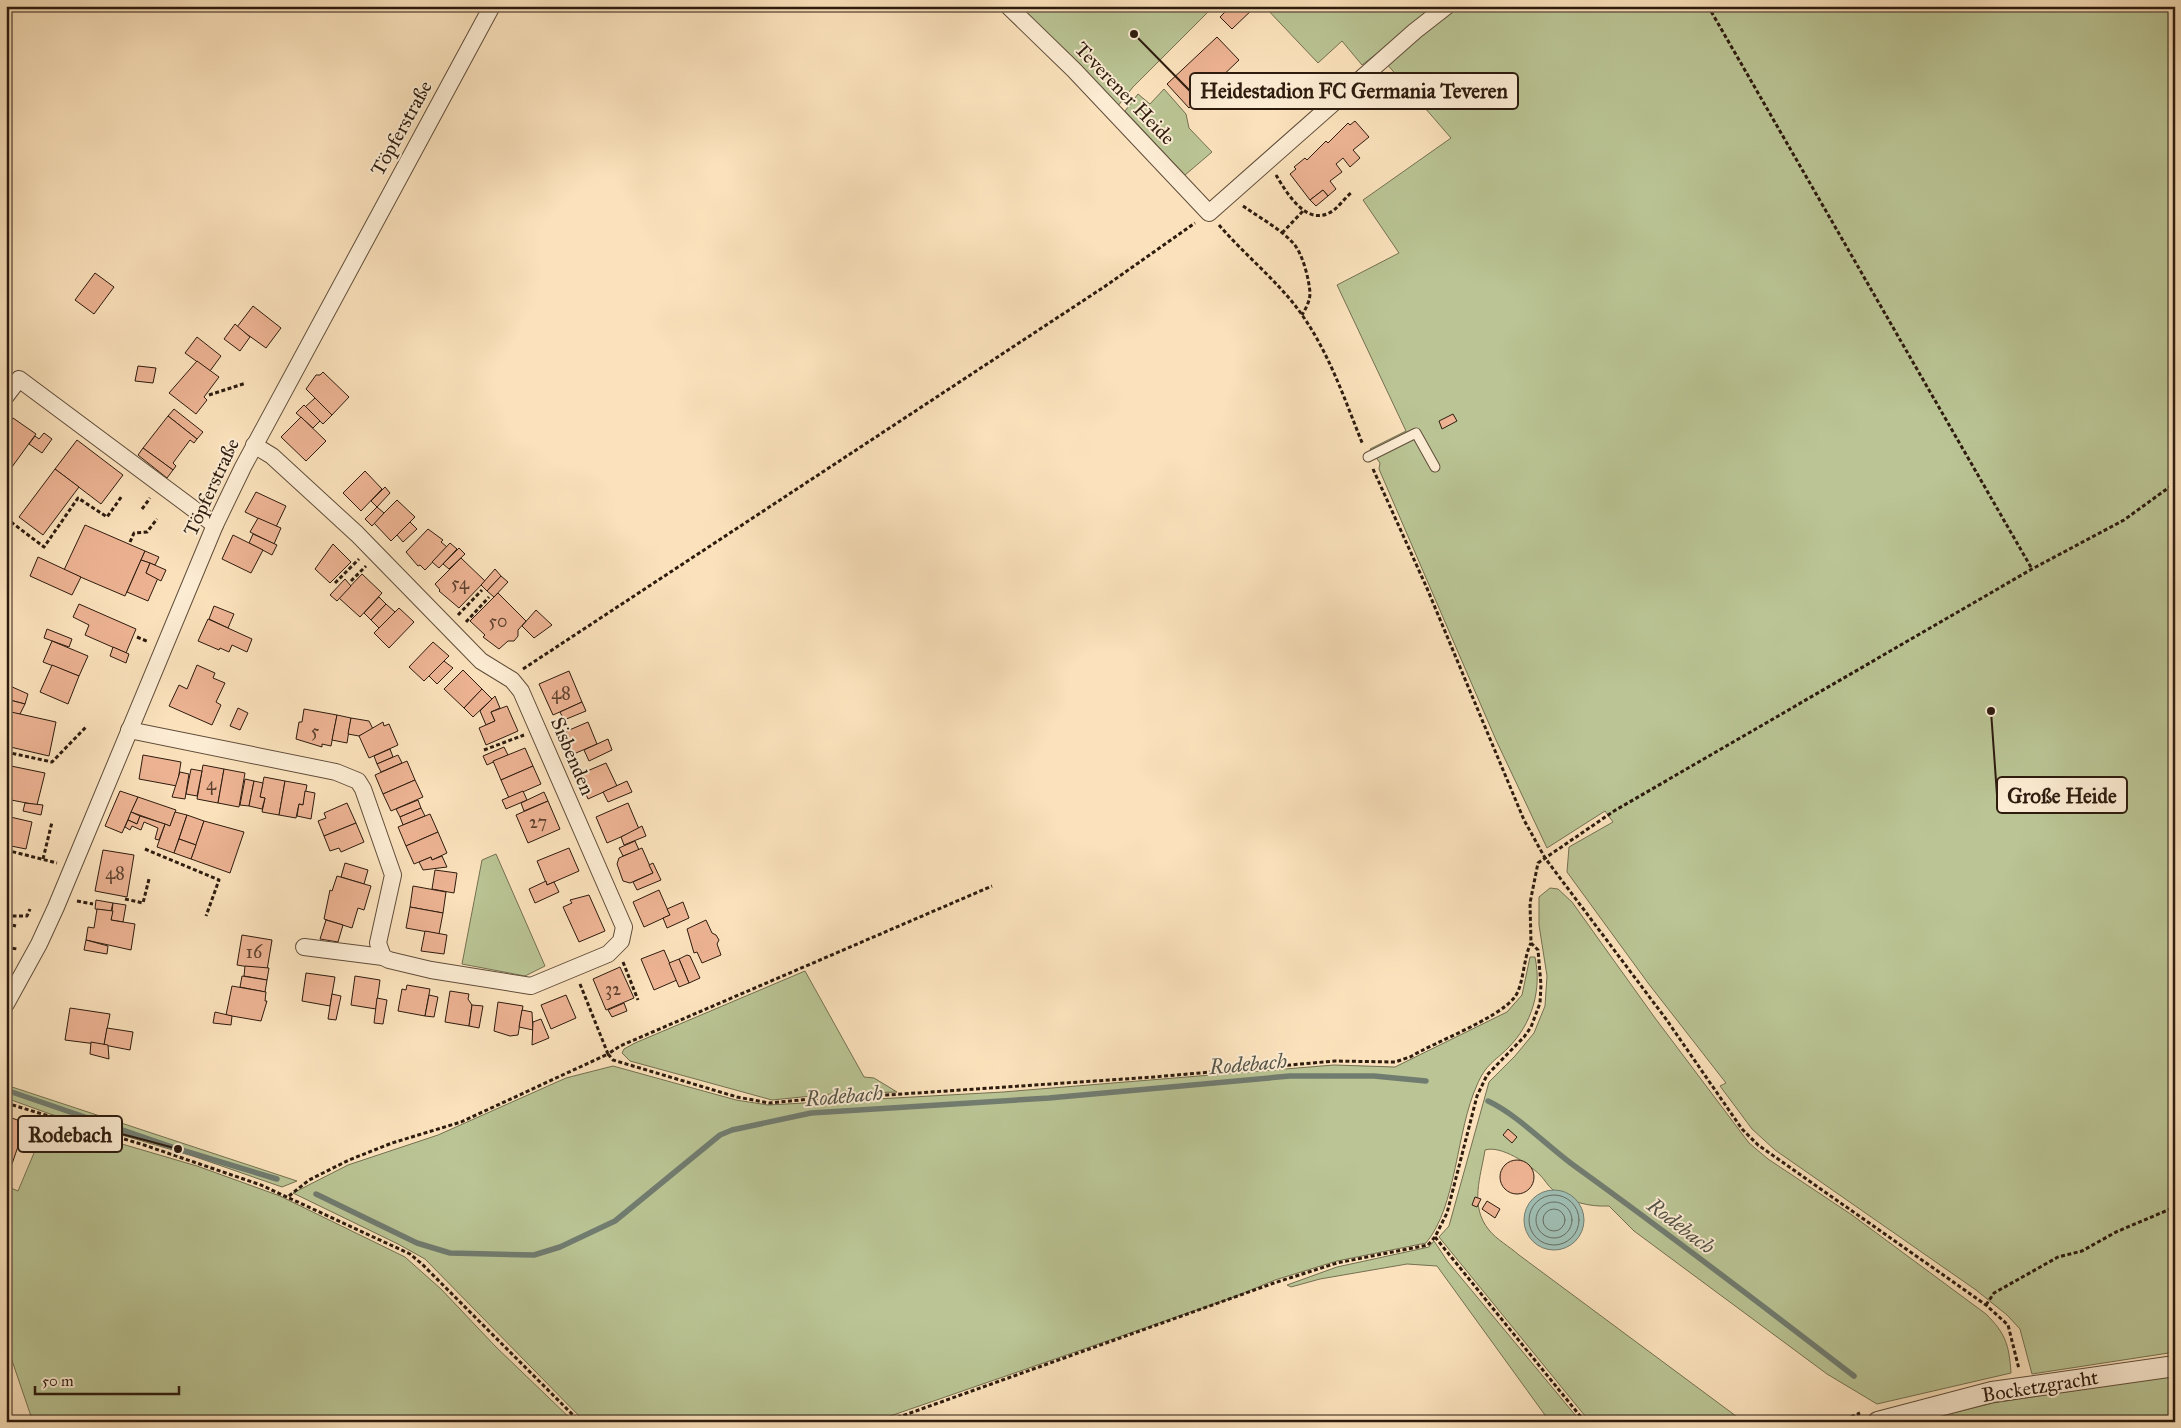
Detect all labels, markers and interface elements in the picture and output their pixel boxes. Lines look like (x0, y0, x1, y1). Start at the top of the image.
street label: Teverener Heide (1070, 37, 1180, 149)
callout: Heidestadion FC Germania Teveren (1190, 73, 1518, 109)
street label: Töpferstraße (365, 76, 437, 180)
text: Heidestadion FC Germania Teveren (1200, 78, 1509, 104)
street label: Töpferstraße (178, 434, 244, 540)
house number: 54 (451, 572, 470, 594)
house number: 50 (489, 610, 507, 632)
house number: 48 (551, 682, 571, 704)
street label: Sisbenden (546, 713, 600, 799)
house number: 5 (311, 720, 320, 742)
house number: 4 (206, 773, 217, 795)
callout: Große Heide (1997, 777, 2127, 813)
text: Große Heide (2007, 783, 2117, 809)
house number: 27 (529, 811, 547, 833)
house number: 48 (105, 862, 125, 884)
house number: 16 (246, 941, 263, 963)
house number: 32 (605, 978, 621, 1000)
water label: Rodebach (1207, 1048, 1288, 1080)
water label: Rodebach (803, 1080, 884, 1112)
callout: Rodebach (18, 1116, 122, 1152)
text: Rodebach (28, 1122, 112, 1148)
water label: Rodebach (1641, 1192, 1720, 1260)
scale bar (35, 1363, 179, 1395)
street label: Bocketzgracht (1980, 1365, 2100, 1408)
text: 50 m (42, 1372, 74, 1390)

